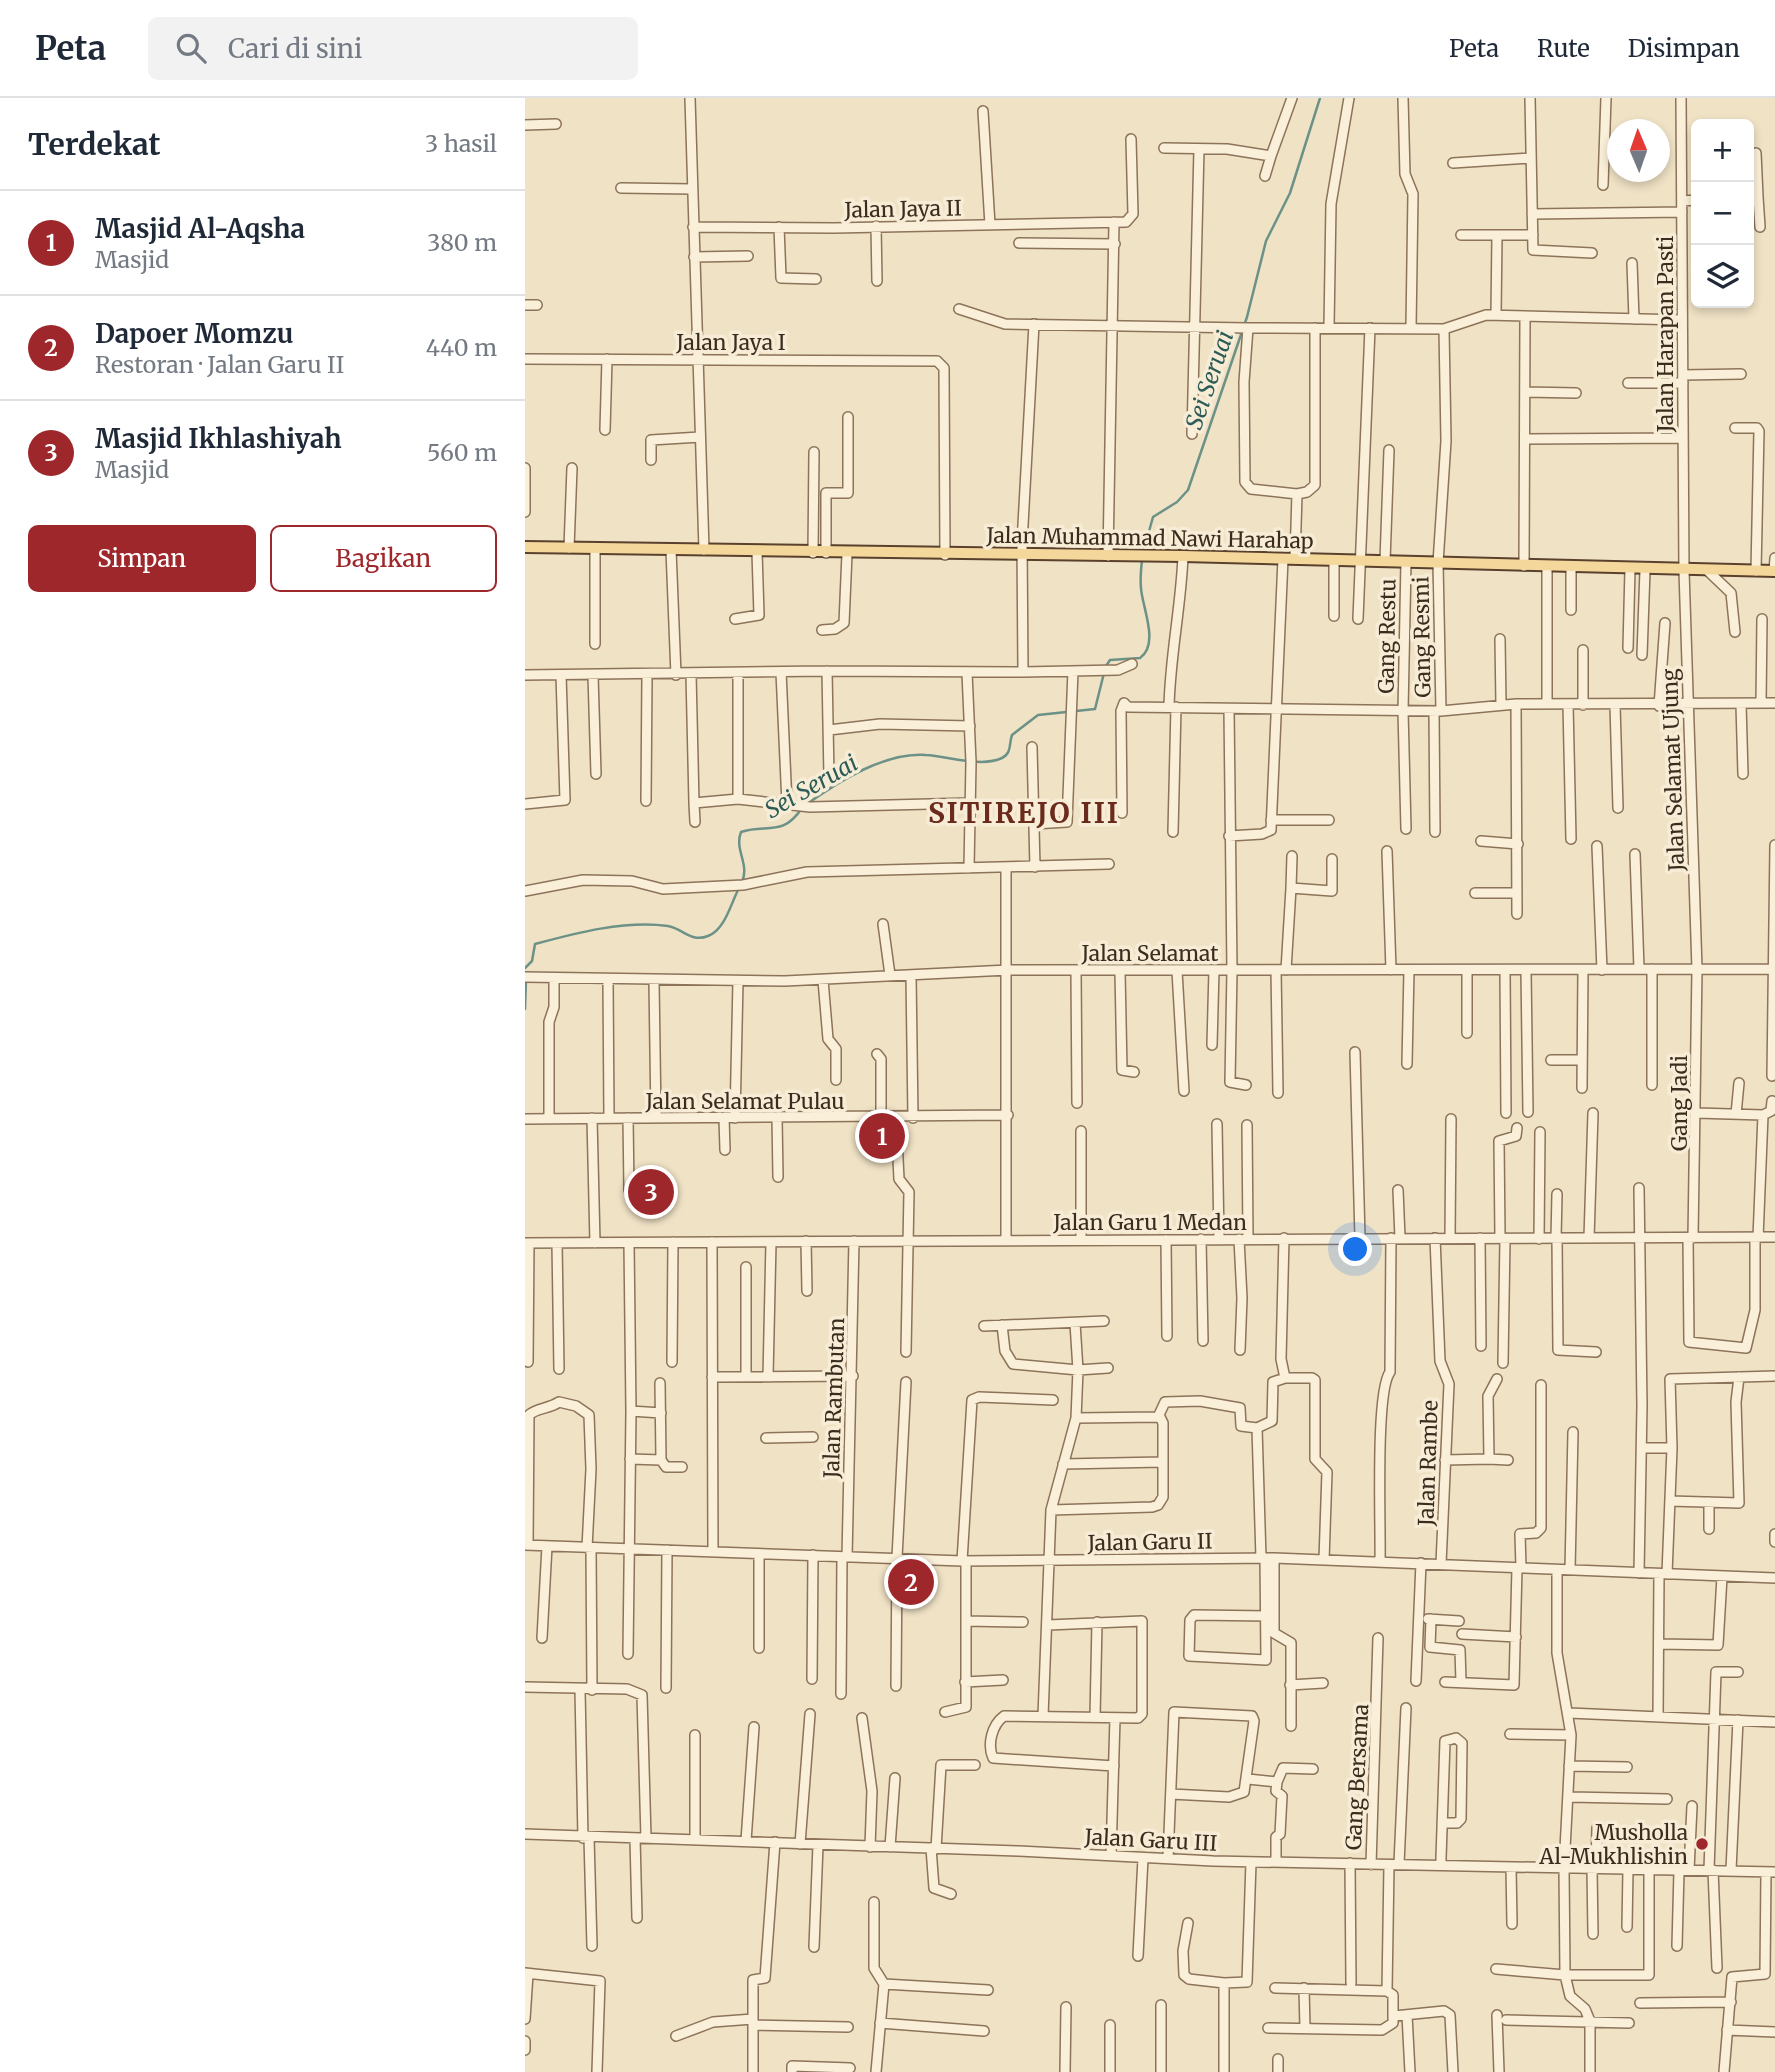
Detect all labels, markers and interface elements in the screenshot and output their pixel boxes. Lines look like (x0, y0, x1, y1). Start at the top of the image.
search box (148, 17, 638, 80)
text: Peta (35, 28, 106, 69)
icon: search (172, 29, 210, 67)
text: Cari di sini (228, 32, 362, 65)
text: Peta (1449, 33, 1499, 64)
text: Rute (1537, 33, 1590, 64)
text: Disimpan (1628, 33, 1740, 64)
north arrow (1607, 119, 1670, 182)
map controls (1691, 119, 1754, 308)
button: + (1691, 119, 1754, 182)
text: Terdekat (28, 125, 161, 163)
text: 3 hasil (425, 129, 497, 158)
button: − (1691, 182, 1754, 245)
street label: Jalan Jaya II (843, 194, 962, 224)
text: Masjid Al-Aqsha (95, 212, 305, 245)
text: 1 (46, 228, 56, 257)
text: 380 m (427, 228, 497, 257)
street label: Jalan Harapan Pasti (1652, 235, 1679, 433)
text: Masjid (95, 245, 169, 274)
button: layers (1691, 245, 1754, 308)
text: Dapoer Momzu (95, 317, 294, 350)
water label: Sei Seruai (1179, 327, 1239, 433)
street label: Jalan Jaya I (675, 329, 786, 356)
text: 2 (44, 333, 58, 362)
text: 440 m (426, 333, 497, 362)
text: Restoran · Jalan Garu II (95, 350, 344, 379)
text: Masjid Ikhlashiyah (95, 422, 342, 455)
text: 3 (44, 438, 58, 467)
text: 560 m (427, 438, 497, 467)
text: Masjid (95, 455, 169, 484)
street label: Jalan Muhammad Nawi Harahap (985, 522, 1314, 554)
button: Simpan (28, 525, 256, 592)
button: Bagikan (270, 525, 497, 592)
street label: Gang Resmi (1407, 576, 1437, 698)
street label: Gang Restu (1372, 578, 1402, 694)
street label: Jalan Selamat Ujung (1656, 668, 1690, 873)
water label: Sei Seruai (759, 748, 863, 824)
district label: SITIREJO III (928, 795, 1120, 831)
street label: Jalan Selamat (1081, 940, 1218, 967)
street label: Gang Jadi (1666, 1055, 1693, 1151)
street label: Jalan Selamat Pulau (644, 1088, 845, 1115)
pin: 1 (859, 1110, 905, 1162)
pin: 3 (628, 1166, 674, 1218)
street label: Jalan Garu 1 Medan (1052, 1209, 1247, 1236)
your location (1338, 1232, 1372, 1266)
street label: Jalan Rambutan (818, 1317, 850, 1480)
street label: Jalan Rambe (1412, 1400, 1444, 1527)
street label: Jalan Garu II (1086, 1527, 1213, 1557)
pin: 2 (888, 1556, 934, 1608)
street label: Gang Bersama (1340, 1703, 1374, 1851)
place label: Musholla Al-Mukhlishin (1538, 1819, 1688, 1870)
street label: Jalan Garu III (1083, 1823, 1218, 1857)
marker: Musholla Al-Mukhlishin (1694, 1836, 1710, 1852)

